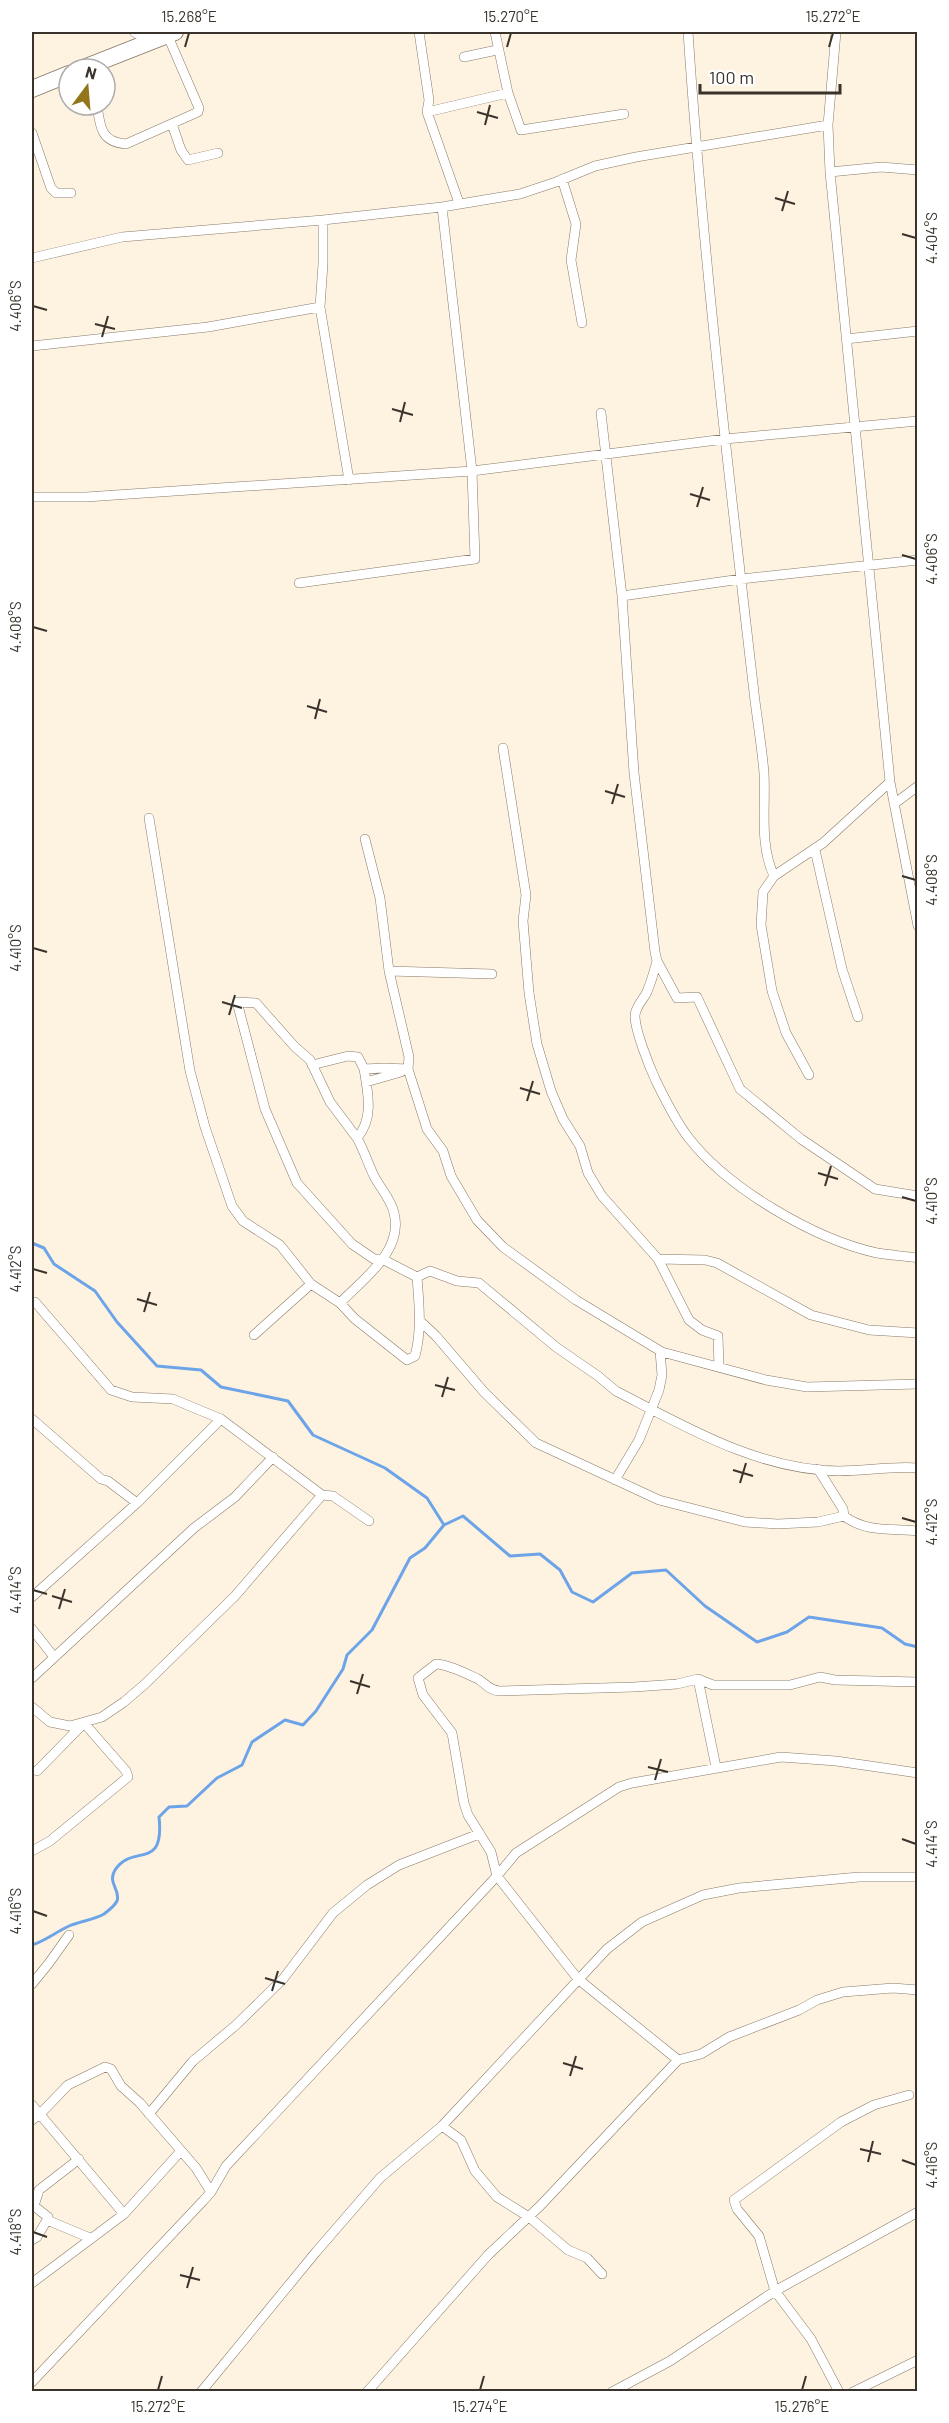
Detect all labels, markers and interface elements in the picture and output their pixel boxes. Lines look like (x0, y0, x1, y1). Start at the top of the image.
text: 15.268°E (161, 7, 217, 25)
text: 15.270°E (483, 7, 539, 25)
text: 15.272°E (805, 7, 861, 25)
north arrow (57, 57, 117, 117)
scale bar (700, 57, 840, 95)
text: N (84, 62, 99, 83)
text: 100 m (709, 66, 754, 88)
text: 4.404°S (922, 212, 940, 264)
text: 4.406°S (6, 280, 24, 332)
text: 4.406°S (922, 533, 940, 585)
text: 4.408°S (6, 601, 24, 653)
text: 4.408°S (922, 854, 940, 906)
text: 4.410°S (6, 924, 24, 972)
text: 4.410°S (922, 1177, 940, 1225)
text: 4.412°S (6, 1245, 24, 1293)
text: 4.412°S (922, 1498, 940, 1546)
text: 4.414°S (6, 1566, 24, 1614)
text: 4.414°S (922, 1820, 940, 1868)
text: 4.416°S (6, 1888, 24, 1934)
text: 4.416°S (922, 2142, 940, 2188)
text: 4.418°S (6, 2209, 24, 2255)
text: 15.272°E (130, 2397, 186, 2415)
text: 15.274°E (452, 2397, 508, 2415)
text: 15.276°E (775, 2397, 829, 2415)

